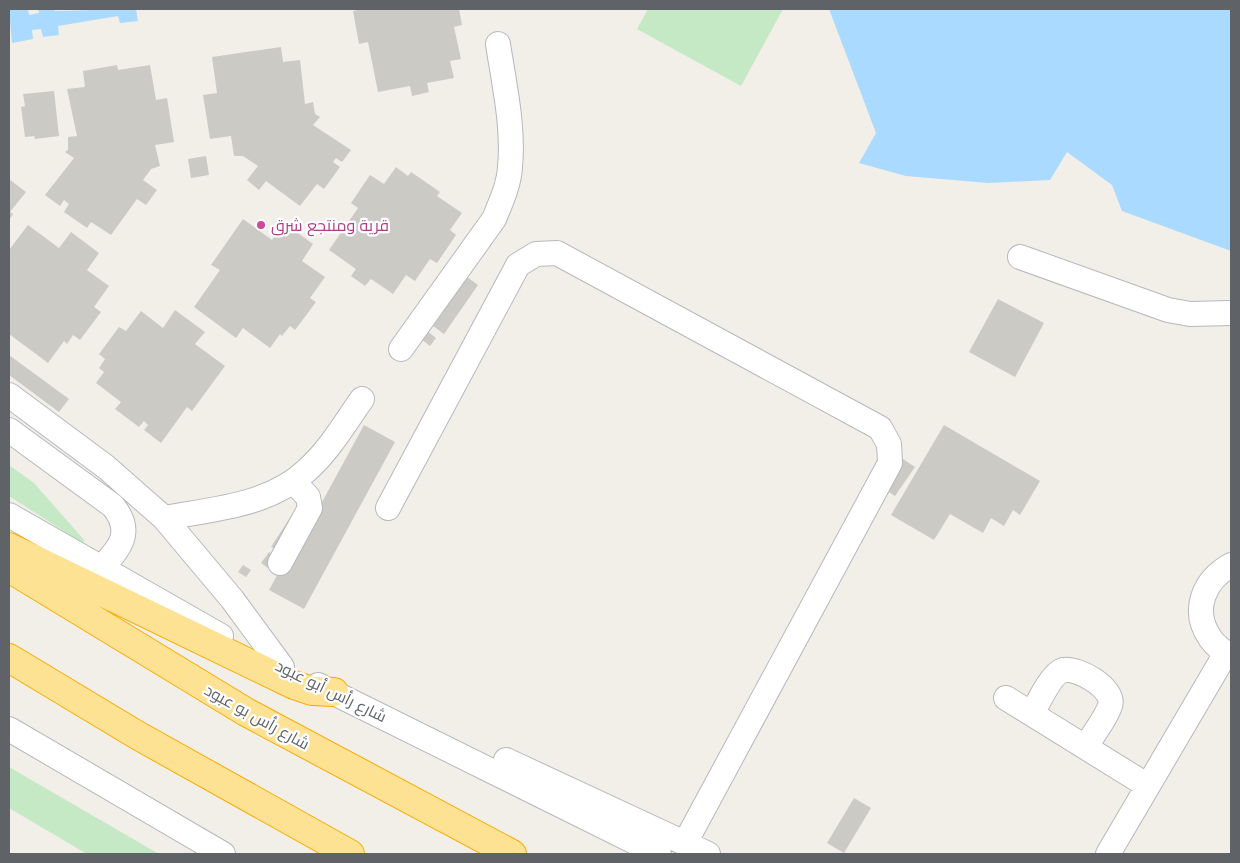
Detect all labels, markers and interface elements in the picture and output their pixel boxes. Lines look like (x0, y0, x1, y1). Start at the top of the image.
place label: قرية ومنتجع شرق (271, 217, 389, 237)
marker: قرية ومنتجع شرق (255, 219, 267, 231)
street label: شارع رأس أبو عبود (271, 656, 390, 728)
street label: شارع رأس بو عبود (200, 680, 313, 755)

